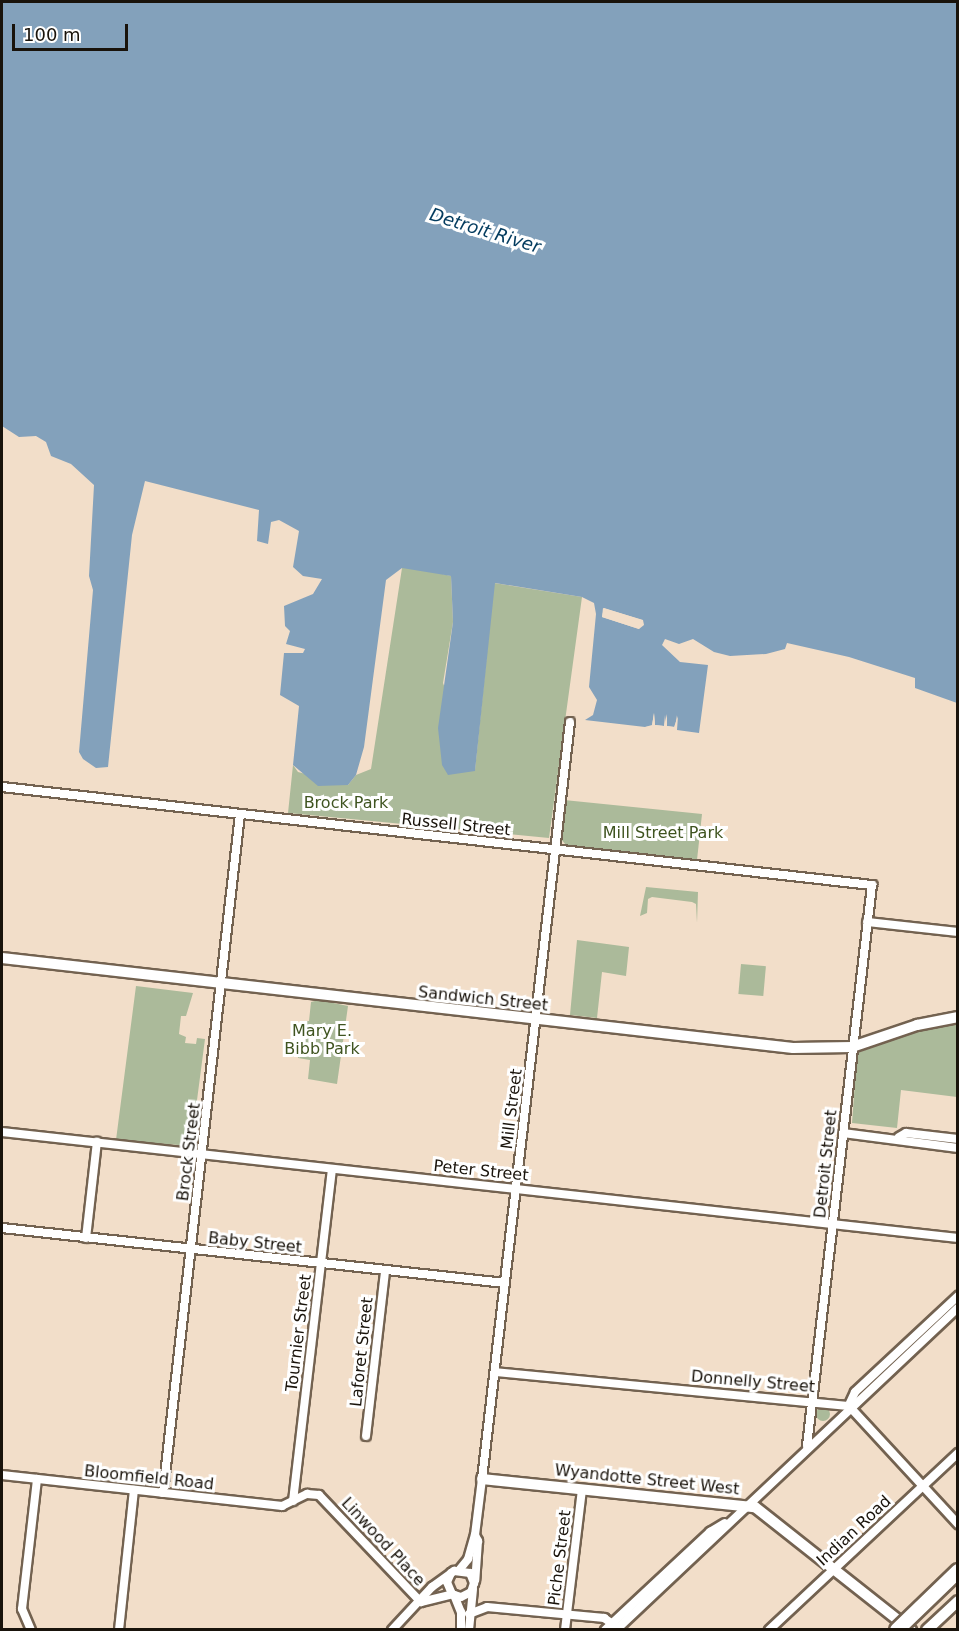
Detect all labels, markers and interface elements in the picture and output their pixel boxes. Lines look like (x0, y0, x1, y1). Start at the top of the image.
scale bar (15, 12, 130, 50)
text: 100 m (23, 24, 81, 45)
water label: Detroit River (427, 204, 543, 258)
park label: Brock Park (304, 793, 388, 813)
street label: Russell Street (400, 810, 512, 840)
park label: Mill Street Park (603, 823, 723, 843)
street label: Sandwich Street (417, 983, 549, 1015)
park label: Mary E. Bibb Park (284, 1021, 360, 1059)
street label: Mill Street (498, 1068, 526, 1150)
street label: Brock Street (173, 1102, 205, 1202)
street label: Detroit Street (811, 1109, 841, 1219)
street label: Peter Street (433, 1156, 529, 1186)
street label: Baby Street (207, 1229, 303, 1257)
street label: Tournier Street (282, 1273, 316, 1393)
street label: Laforet Street (347, 1296, 377, 1408)
street label: Donnelly Street (690, 1367, 816, 1397)
street label: Wyandotte Street West (554, 1461, 740, 1499)
street label: Bloomfield Road (83, 1462, 215, 1494)
street label: Indian Road (813, 1492, 895, 1570)
street label: Linwood Place (337, 1494, 429, 1590)
street label: Piche Street (545, 1509, 575, 1607)

